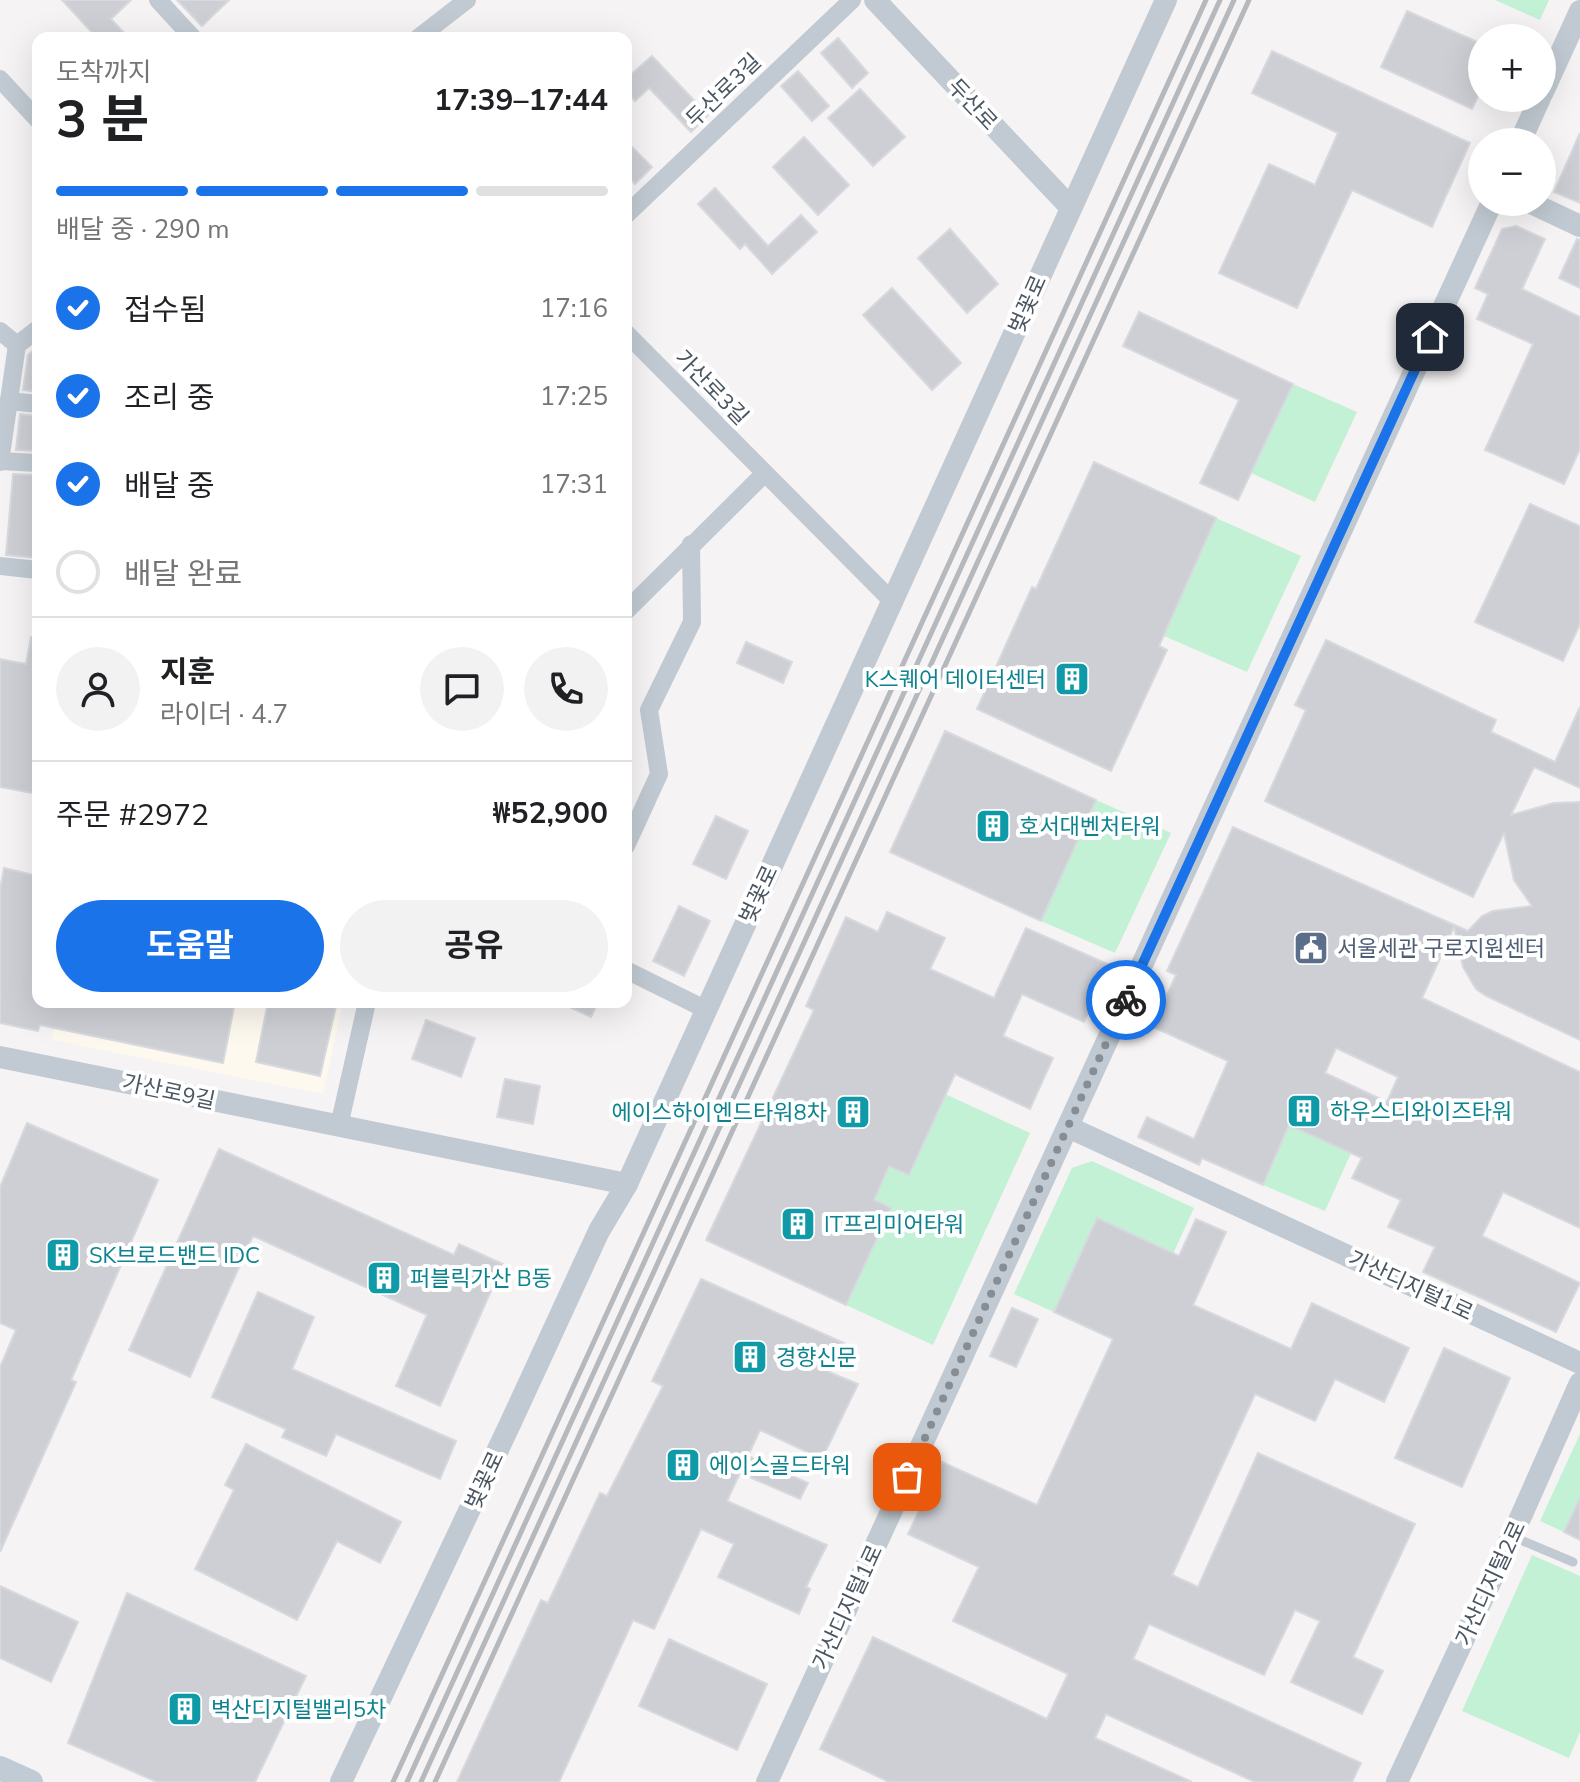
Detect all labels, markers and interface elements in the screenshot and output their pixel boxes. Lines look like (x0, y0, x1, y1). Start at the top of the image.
map controls (1468, 24, 1556, 216)
button: + (1468, 24, 1556, 112)
street label: 두산로3길 (679, 47, 768, 134)
text: 도착까지 (56, 55, 152, 90)
street label: 두산로 (941, 72, 1004, 137)
text: 17:39–17:44 (434, 80, 608, 121)
text: 3 분 (56, 84, 149, 155)
button: − (1468, 128, 1556, 216)
text: 배달 중 · 290 m (56, 212, 229, 247)
street label: 벚꽃로 (1002, 271, 1054, 338)
icon: check (56, 286, 100, 330)
text: 접수됨 (124, 290, 207, 331)
text: 17:16 (540, 291, 608, 326)
pin (1396, 303, 1464, 371)
icon: home (1408, 315, 1452, 359)
street label: 가산로3길 (668, 343, 755, 432)
icon: check (56, 374, 100, 418)
text: 조리 중 (124, 378, 215, 419)
text: 17:25 (540, 379, 608, 414)
icon: check (56, 462, 100, 506)
text: 배달 중 (124, 466, 215, 507)
text: 17:31 (540, 467, 608, 502)
text: 배달 완료 (124, 554, 242, 595)
button: person (56, 647, 140, 731)
button: chat (420, 647, 504, 731)
button: phone (524, 647, 608, 731)
text: 지훈 (160, 652, 215, 693)
building icon: K스퀘어 데이터센터 (1053, 660, 1091, 698)
place label: K스퀘어 데이터센터 (865, 665, 1046, 695)
text: 라이더 · 4.7 (160, 697, 288, 732)
text: ₩52,900 (493, 793, 608, 834)
text: 주문 #2972 (56, 795, 209, 836)
building icon: 호서대벤처타워 (974, 807, 1012, 845)
place label: 호서대벤처타워 (1019, 812, 1161, 842)
street label: 벚꽃로 (732, 861, 785, 928)
button: 도움말 (56, 900, 324, 992)
button: 공유 (340, 900, 608, 992)
public building icon: 서울세관 구로지원센터 (1292, 929, 1330, 967)
place label: 서울세관 구로지원센터 (1337, 934, 1545, 964)
courier (1086, 960, 1166, 1040)
icon: bike (1104, 978, 1148, 1022)
street label: 가산로9길 (120, 1068, 218, 1116)
building icon: 하우스디와이즈타워 (1285, 1092, 1323, 1130)
building icon: 에이스하이엔드타워8차 (834, 1093, 872, 1131)
place label: 하우스디와이즈타워 (1330, 1097, 1512, 1127)
place label: 에이스하이엔드타워8차 (611, 1098, 827, 1128)
building icon: IT프리미어타워 (779, 1205, 817, 1243)
place label: IT프리미어타워 (824, 1210, 964, 1240)
building icon: SK브로드밴드 IDC (44, 1236, 82, 1274)
place label: SK브로드밴드 IDC (89, 1241, 260, 1271)
street label: 가산디지털1로 (1343, 1244, 1478, 1328)
building icon: 퍼블릭가산 B동 (365, 1259, 403, 1297)
place label: 퍼블릭가산 B동 (410, 1264, 552, 1294)
building icon: 경향신문 (731, 1338, 769, 1376)
place label: 경향신문 (776, 1343, 857, 1373)
pin (873, 1443, 941, 1511)
building icon: 에이스골드타워 (664, 1446, 702, 1484)
street label: 벚꽃로 (458, 1447, 511, 1514)
place label: 에이스골드타워 (709, 1451, 851, 1481)
icon: bag (885, 1455, 929, 1499)
street label: 가산디지털2로 (1449, 1516, 1533, 1651)
street label: 가산디지털1로 (806, 1540, 890, 1675)
building icon: 벽산디지털밸리5차 (166, 1690, 204, 1728)
place label: 벽산디지털밸리5차 (211, 1695, 386, 1725)

